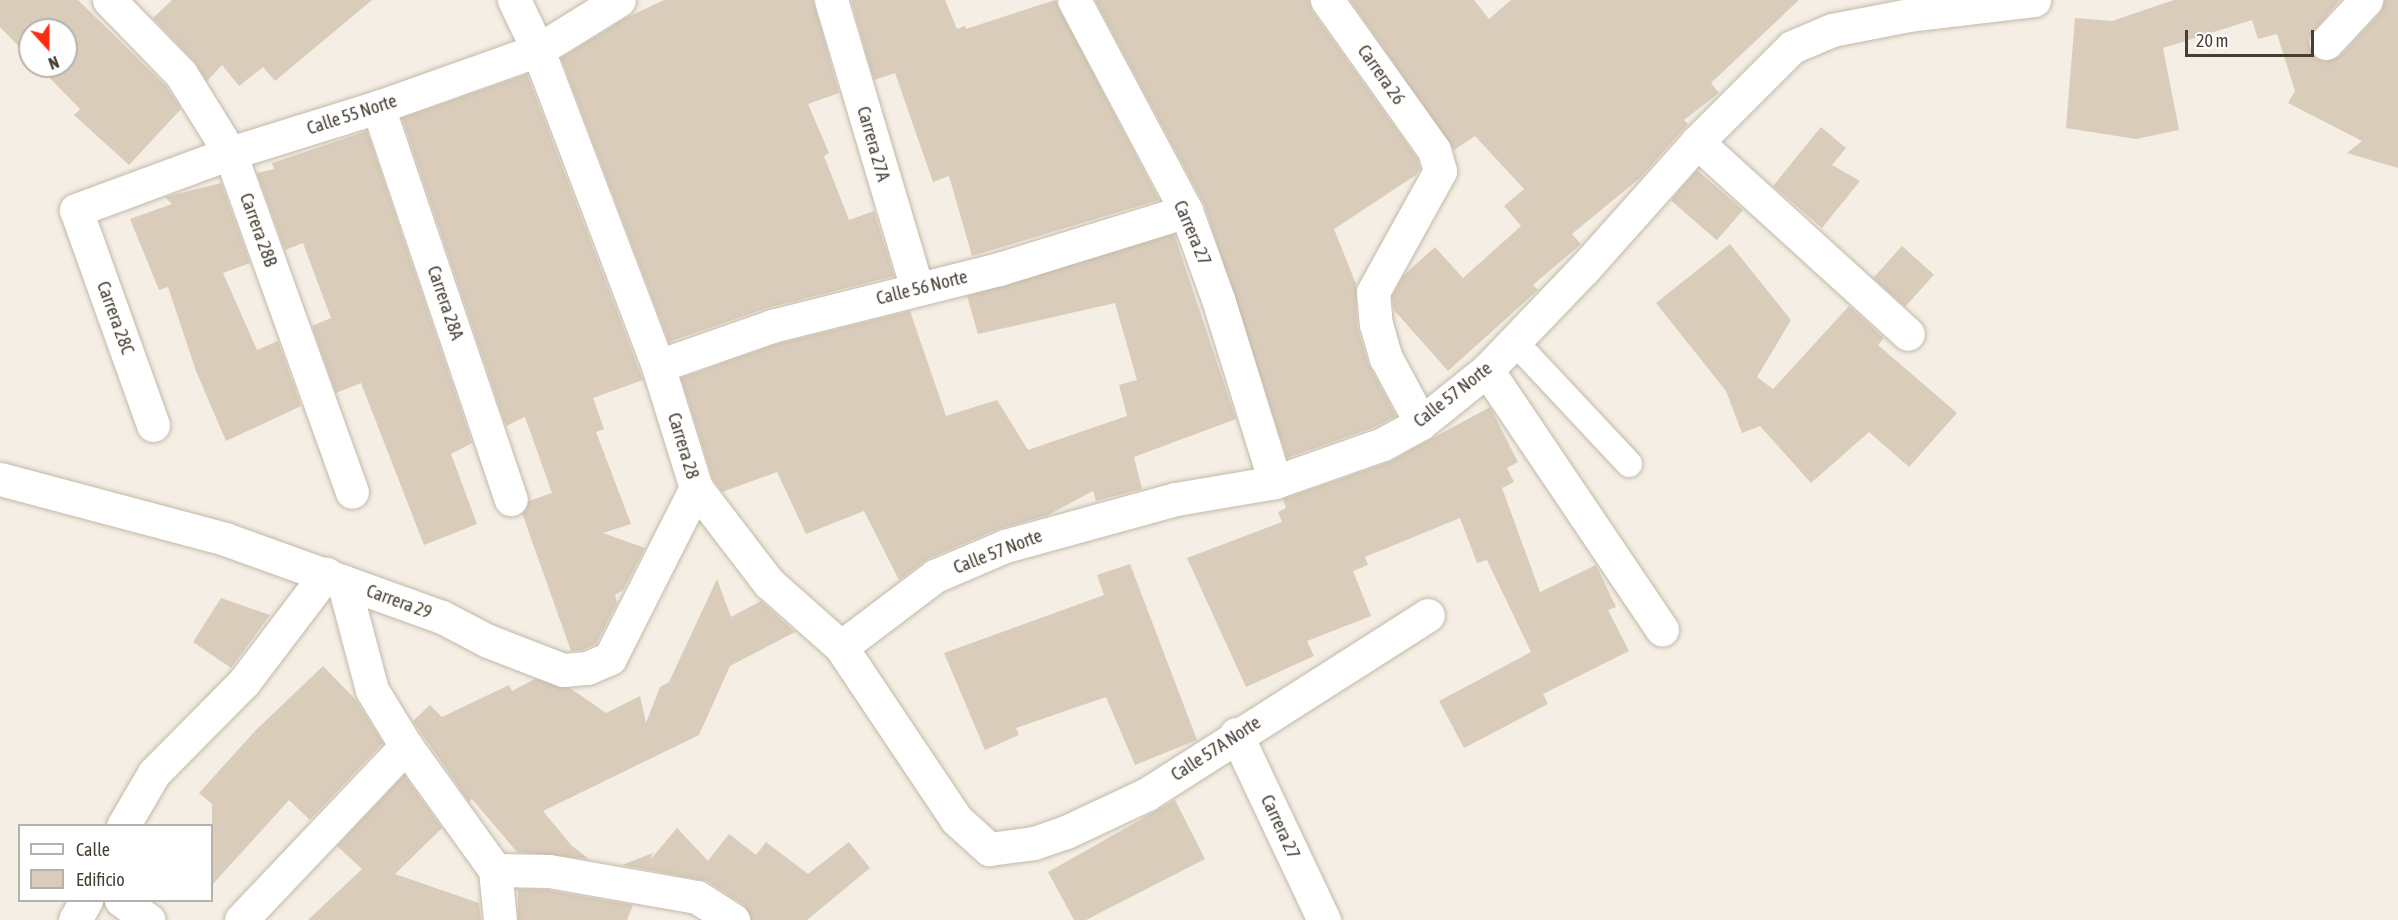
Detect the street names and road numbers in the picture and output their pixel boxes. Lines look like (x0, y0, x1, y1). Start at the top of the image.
street label: Carrera 26 (1353, 41, 1409, 109)
street label: Calle 55 Norte (304, 90, 400, 140)
street label: Carrera 27A (852, 104, 894, 184)
street label: Carrera 28B (235, 190, 281, 270)
street label: Carrera 27 (1169, 197, 1215, 269)
street label: Carrera 28A (422, 263, 468, 343)
street label: Calle 56 Norte (874, 266, 970, 310)
street label: Carrera 28C (92, 279, 138, 357)
street label: Calle 57 Norte (1410, 358, 1496, 432)
street label: Carrera 28 (663, 410, 703, 482)
street label: Calle 57 Norte (951, 525, 1045, 579)
street label: Carrera 29 (363, 580, 435, 624)
street label: Calle 57A Norte (1167, 712, 1265, 786)
street label: Carrera 27 (1256, 792, 1304, 862)

